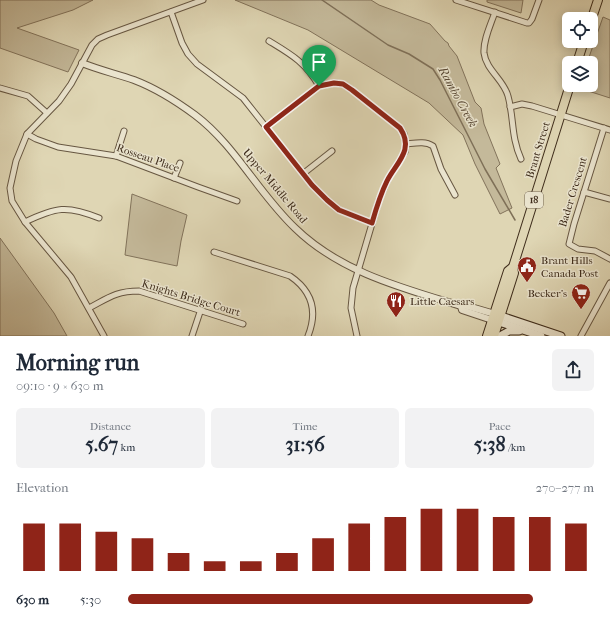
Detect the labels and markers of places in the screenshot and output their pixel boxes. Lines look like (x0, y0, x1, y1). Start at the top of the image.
pin (302, 45, 336, 86)
place label: Brant Hills Canada Post (541, 254, 598, 280)
public building icon: Brant Hills Canada Post (516, 255, 538, 283)
supermarket icon: Becker's (570, 282, 592, 310)
place label: Becker's (528, 287, 567, 300)
restaurant icon: Little Caesars (385, 290, 407, 318)
place label: Little Caesars (410, 295, 474, 308)

